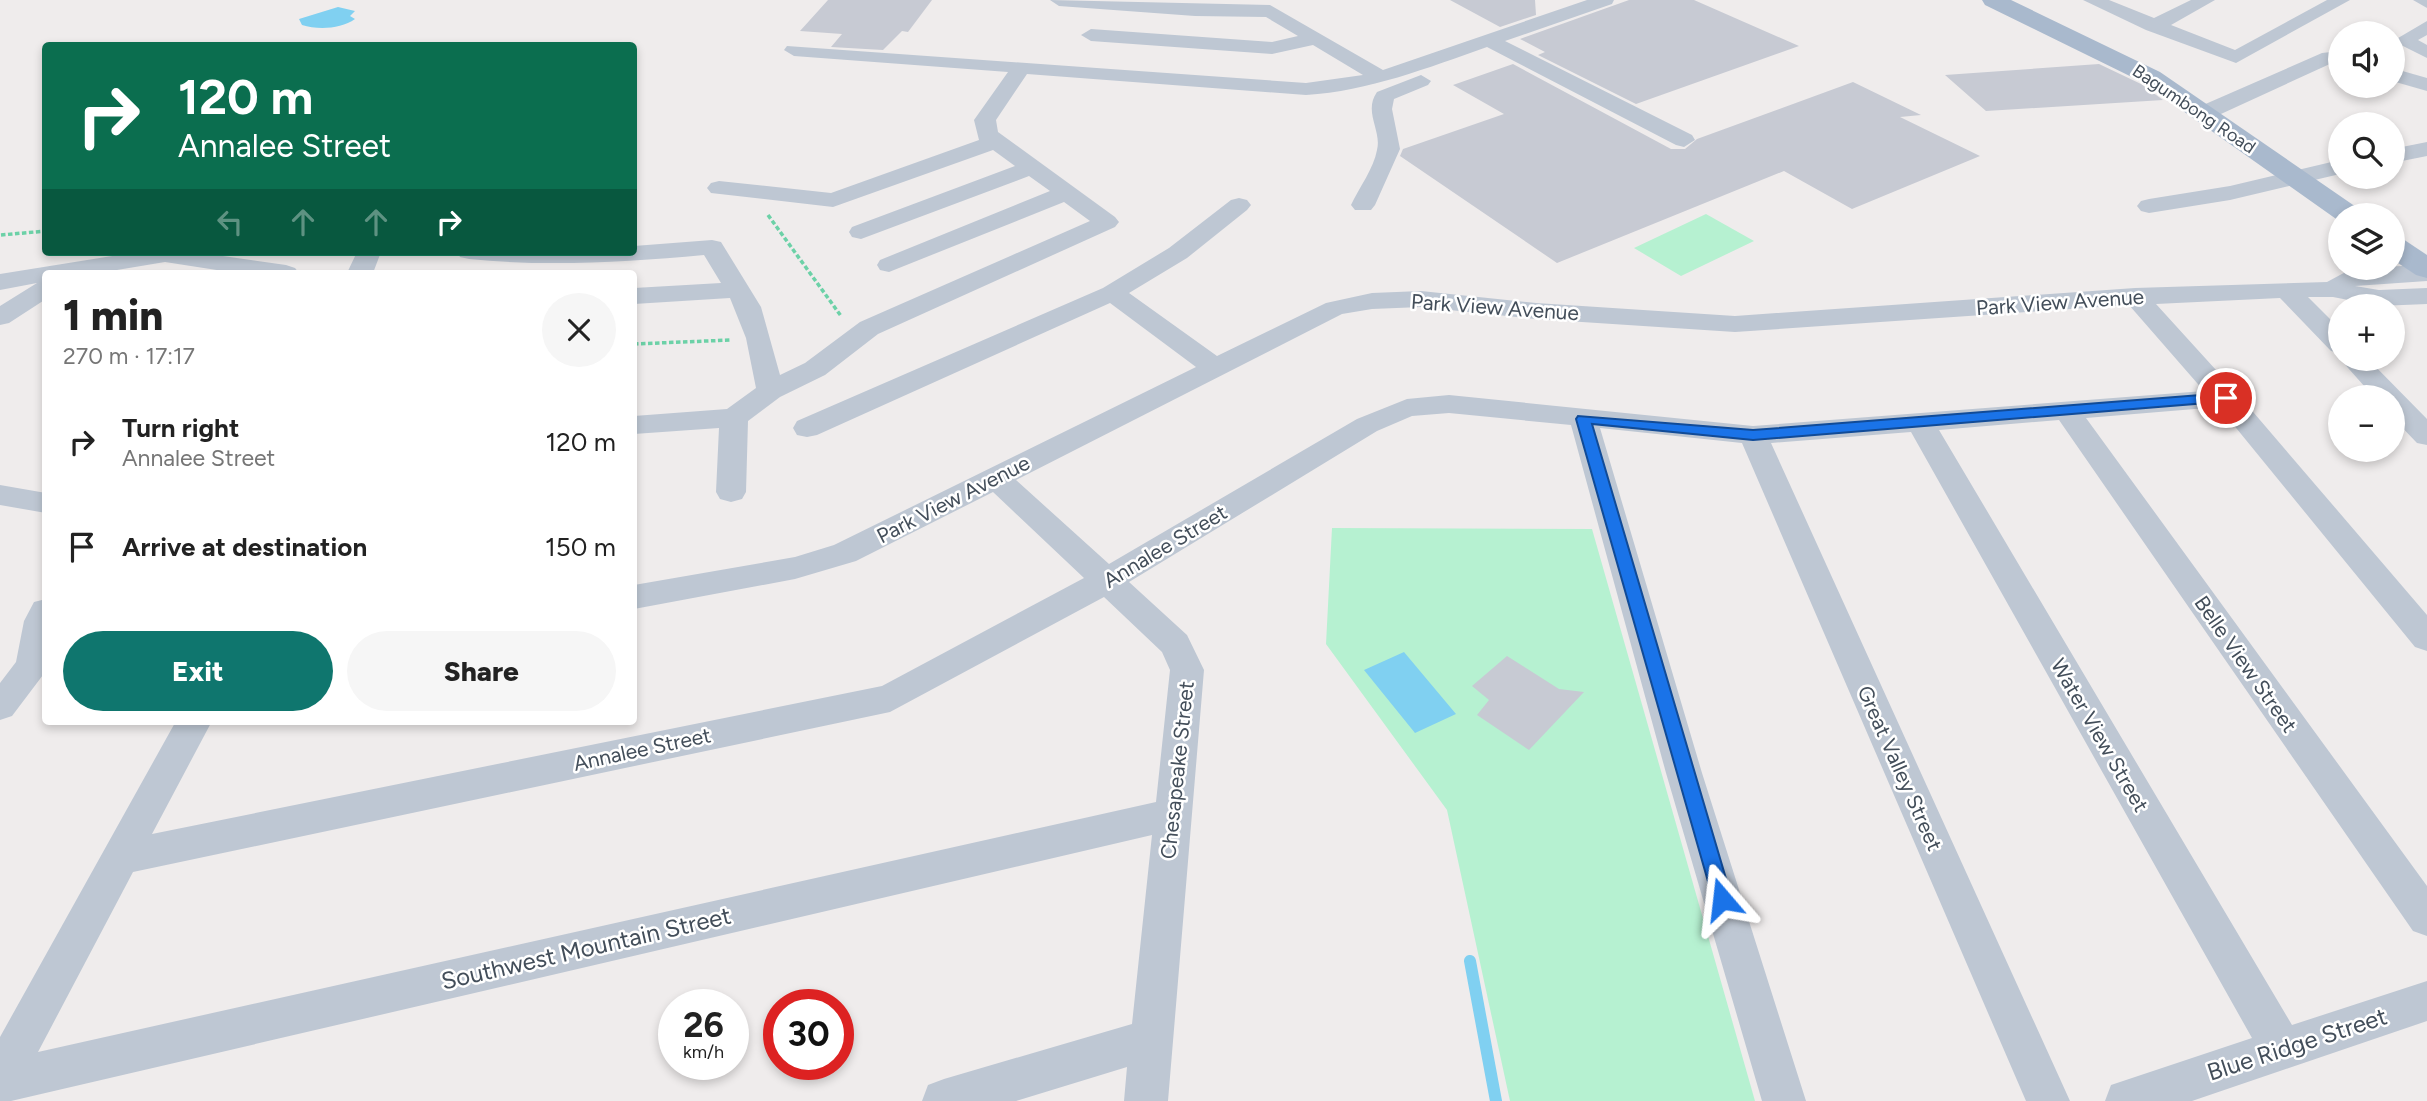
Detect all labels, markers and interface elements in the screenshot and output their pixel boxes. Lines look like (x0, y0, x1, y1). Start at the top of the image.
map controls (2328, 21, 2405, 462)
button: sound (2328, 21, 2405, 98)
street label: Bagumbong Road (2128, 60, 2260, 158)
text: 120 m (178, 67, 313, 126)
icon: right (63, 70, 154, 161)
button: search (2328, 112, 2405, 189)
text: Annalee Street (178, 127, 391, 165)
icon: left (211, 203, 249, 241)
icon: ahead (284, 203, 322, 241)
icon: ahead (357, 203, 395, 241)
icon: right (430, 203, 468, 241)
button: layers (2328, 203, 2405, 280)
street label: Park View Avenue (1975, 284, 2145, 320)
street label: Park View Avenue (1410, 289, 1580, 325)
text: 1 min (63, 290, 163, 341)
button: close (542, 293, 616, 367)
button: + (2328, 294, 2405, 371)
text: 270 m · 17:17 (63, 342, 195, 370)
pin (2196, 368, 2256, 428)
icon: arrive (2207, 379, 2245, 417)
button: − (2328, 385, 2405, 462)
text: Turn right (122, 412, 239, 444)
icon: right (63, 423, 101, 461)
text: 120 m (546, 426, 616, 458)
text: Annalee Street (122, 444, 275, 472)
street label: Park View Avenue (872, 450, 1034, 548)
street label: Annalee Street (1099, 499, 1231, 593)
icon: arrive (63, 528, 101, 566)
text: Arrive at destination (122, 531, 367, 563)
text: 150 m (545, 531, 616, 563)
street label: Belle View Street (2190, 591, 2303, 737)
button: Exit (63, 631, 333, 711)
button: Share (347, 631, 616, 711)
street label: Water View Street (2046, 654, 2154, 816)
street label: Chesapeake Street (1155, 680, 1199, 860)
street label: Great Valley Street (1852, 681, 1948, 855)
street label: Annalee Street (571, 722, 713, 776)
position arrow (1685, 862, 1759, 936)
street label: Southwest Mountain Street (438, 901, 734, 995)
speed limit sign: 30 (763, 989, 854, 1080)
street label: Blue Ridge Street (2203, 1001, 2391, 1087)
text: 26 (683, 1004, 724, 1046)
text: km/h (683, 1041, 724, 1063)

